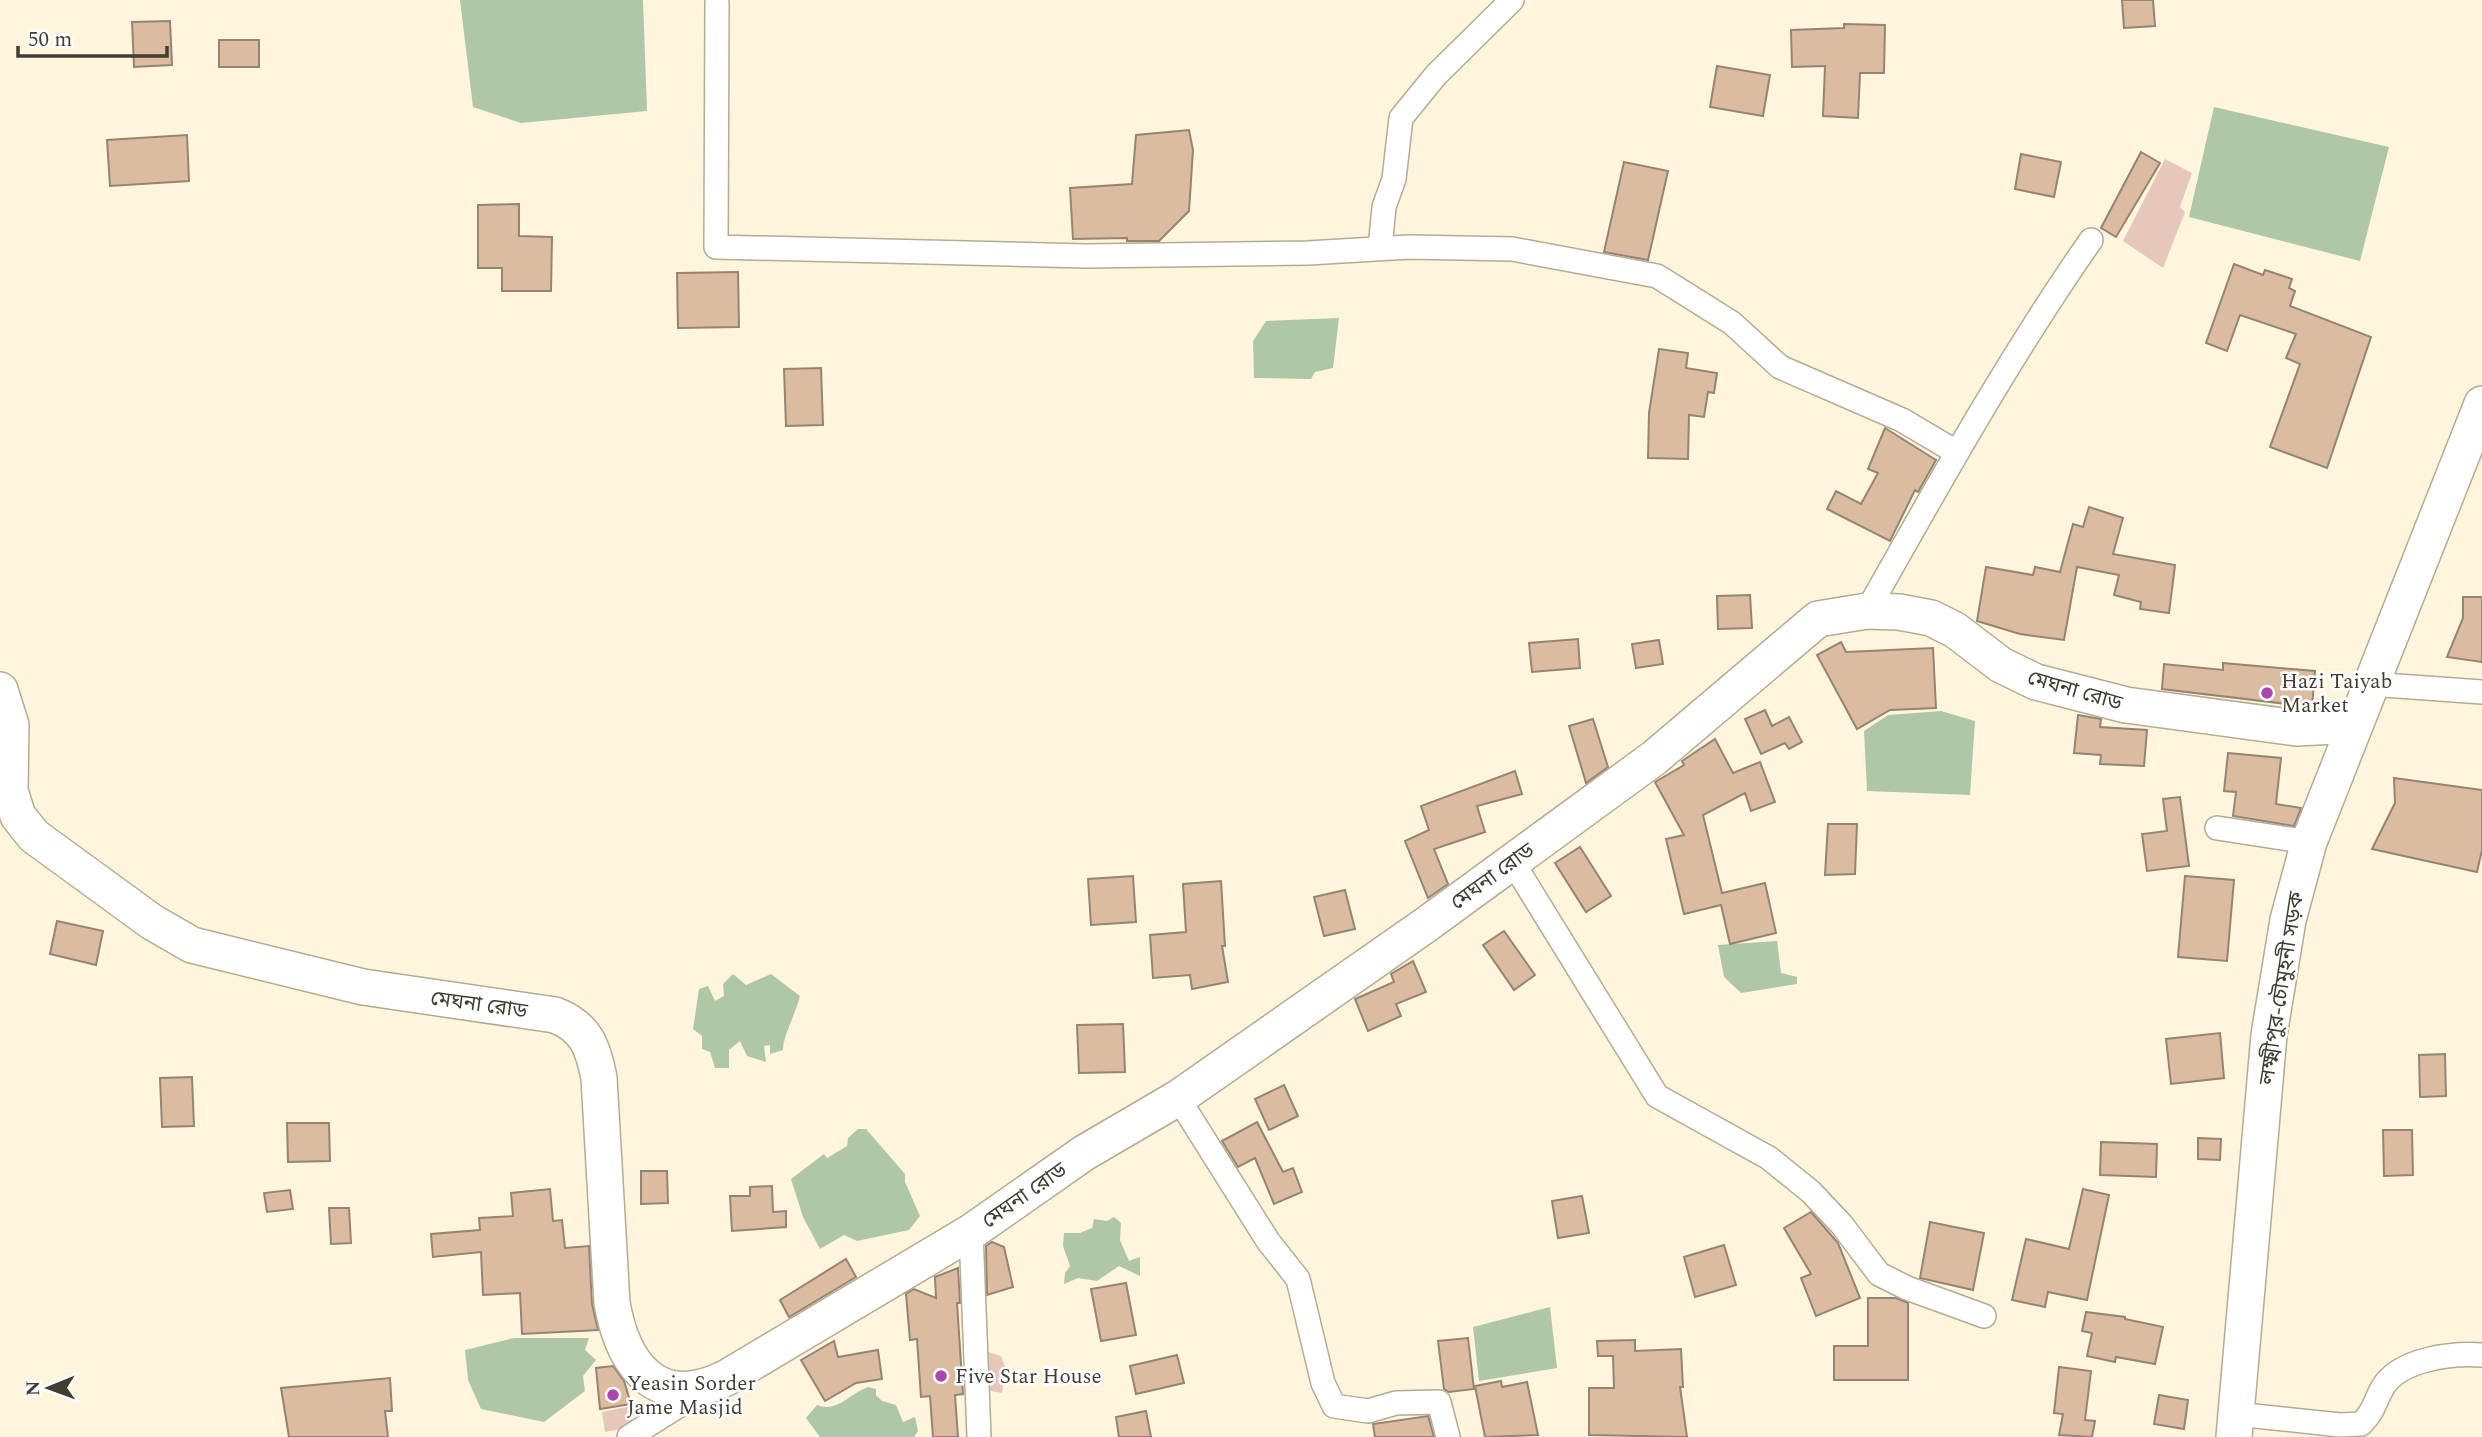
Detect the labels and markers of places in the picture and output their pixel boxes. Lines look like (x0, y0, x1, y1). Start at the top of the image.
place label: Hazi Taiyab Market (2281, 666, 2392, 722)
marker: Hazi Taiyab Market (2259, 685, 2275, 701)
place label: Five Star House (955, 1361, 1102, 1393)
place label: Yeasin Sorder Jame Masjid (627, 1368, 756, 1424)
marker: Five Star House (933, 1368, 949, 1384)
marker: Yeasin Sorder Jame Masjid (605, 1387, 621, 1403)

